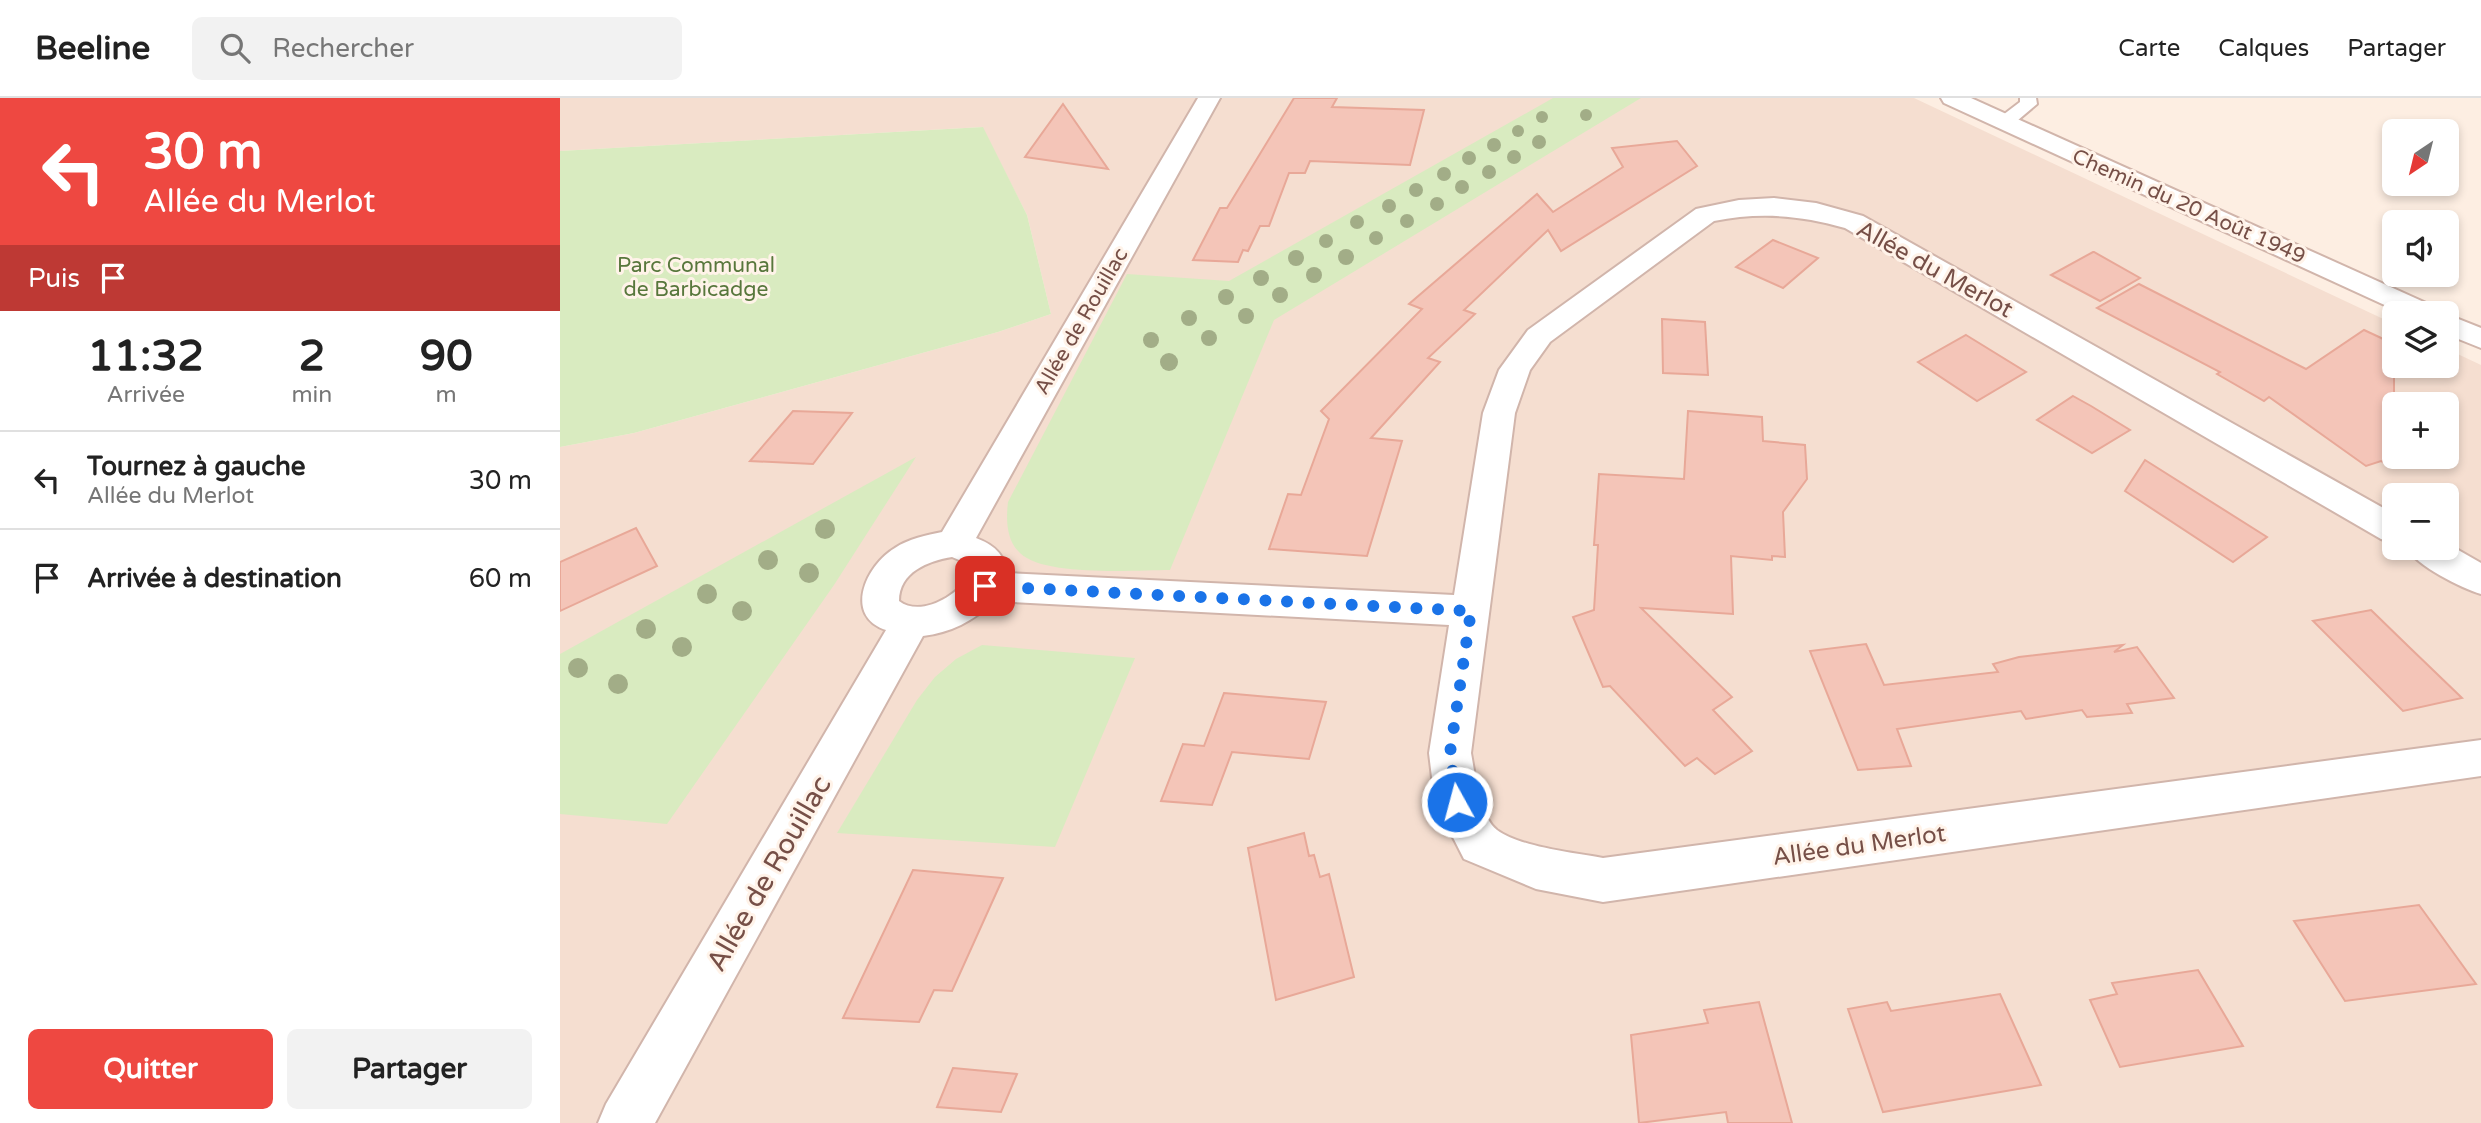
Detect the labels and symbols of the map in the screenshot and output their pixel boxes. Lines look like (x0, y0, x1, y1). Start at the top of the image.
north arrow (2382, 119, 2459, 196)
street label: Chemin du 20 Août 1949 (2068, 144, 2309, 269)
street label: Allée du Merlot (1851, 214, 2018, 324)
street label: Allée de Rouillac (1029, 244, 1134, 399)
park label: Parc Communal de Barbicadge (617, 253, 775, 302)
pin (955, 556, 1015, 616)
position arrow (1420, 765, 1494, 839)
street label: Allée de Rouillac (699, 770, 839, 977)
street label: Allée du Merlot (1771, 819, 1947, 872)

